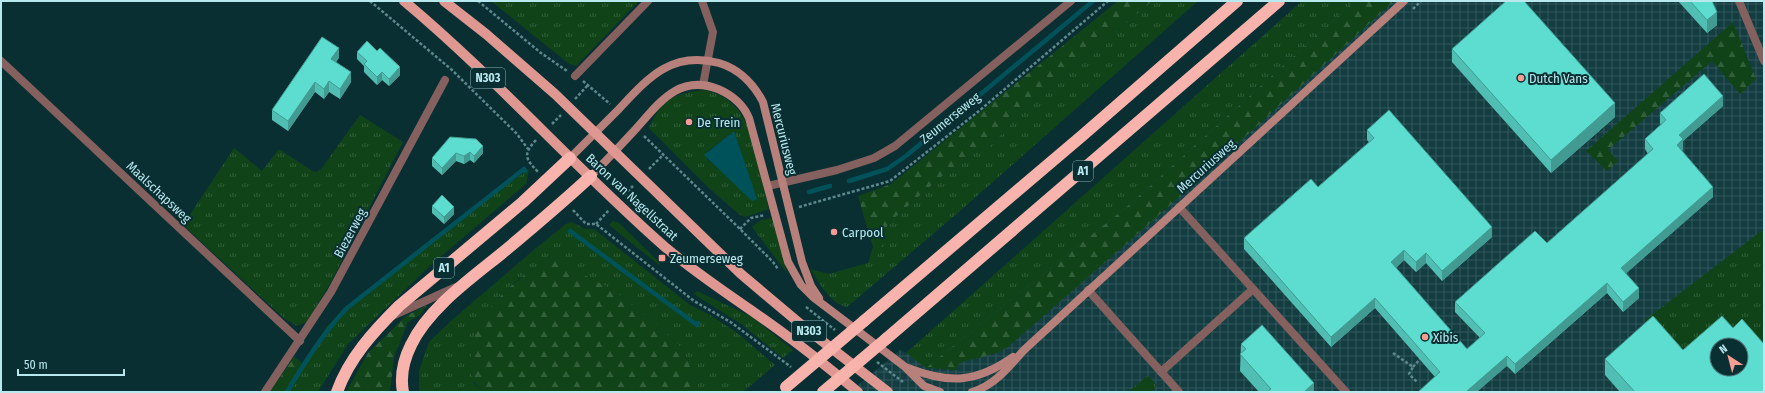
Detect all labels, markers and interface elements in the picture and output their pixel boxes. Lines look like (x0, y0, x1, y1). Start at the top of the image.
road number: N303 (471, 68, 505, 88)
place label: Dutch Vans (1529, 71, 1588, 86)
marker: Dutch Vans (1516, 73, 1526, 83)
street label: Zeumerseweg (917, 89, 984, 147)
street label: Mercuriusweg (768, 102, 800, 177)
place label: De Trein (697, 115, 740, 130)
marker: De Trein (684, 117, 694, 127)
street label: Mercuriusweg (1174, 135, 1239, 196)
street label: Baron van Nagellstraat (583, 150, 682, 244)
street label: Maalschapsweg (124, 158, 195, 226)
road number: A1 (1073, 161, 1093, 181)
street label: Biezerweg (331, 205, 370, 260)
place label: Carpool (842, 225, 884, 240)
marker: Carpool (829, 227, 839, 237)
place label: Zeumerseweg (670, 251, 744, 266)
marker: Zeumerseweg (657, 253, 667, 263)
road number: A1 (434, 258, 454, 278)
road number: N303 (792, 321, 826, 341)
place label: Xibis (1433, 330, 1459, 345)
marker: Xibis (1420, 332, 1430, 342)
north arrow (1709, 337, 1749, 377)
text: N (1717, 342, 1730, 357)
scale bar (18, 351, 124, 377)
text: 50 m (24, 358, 48, 372)

